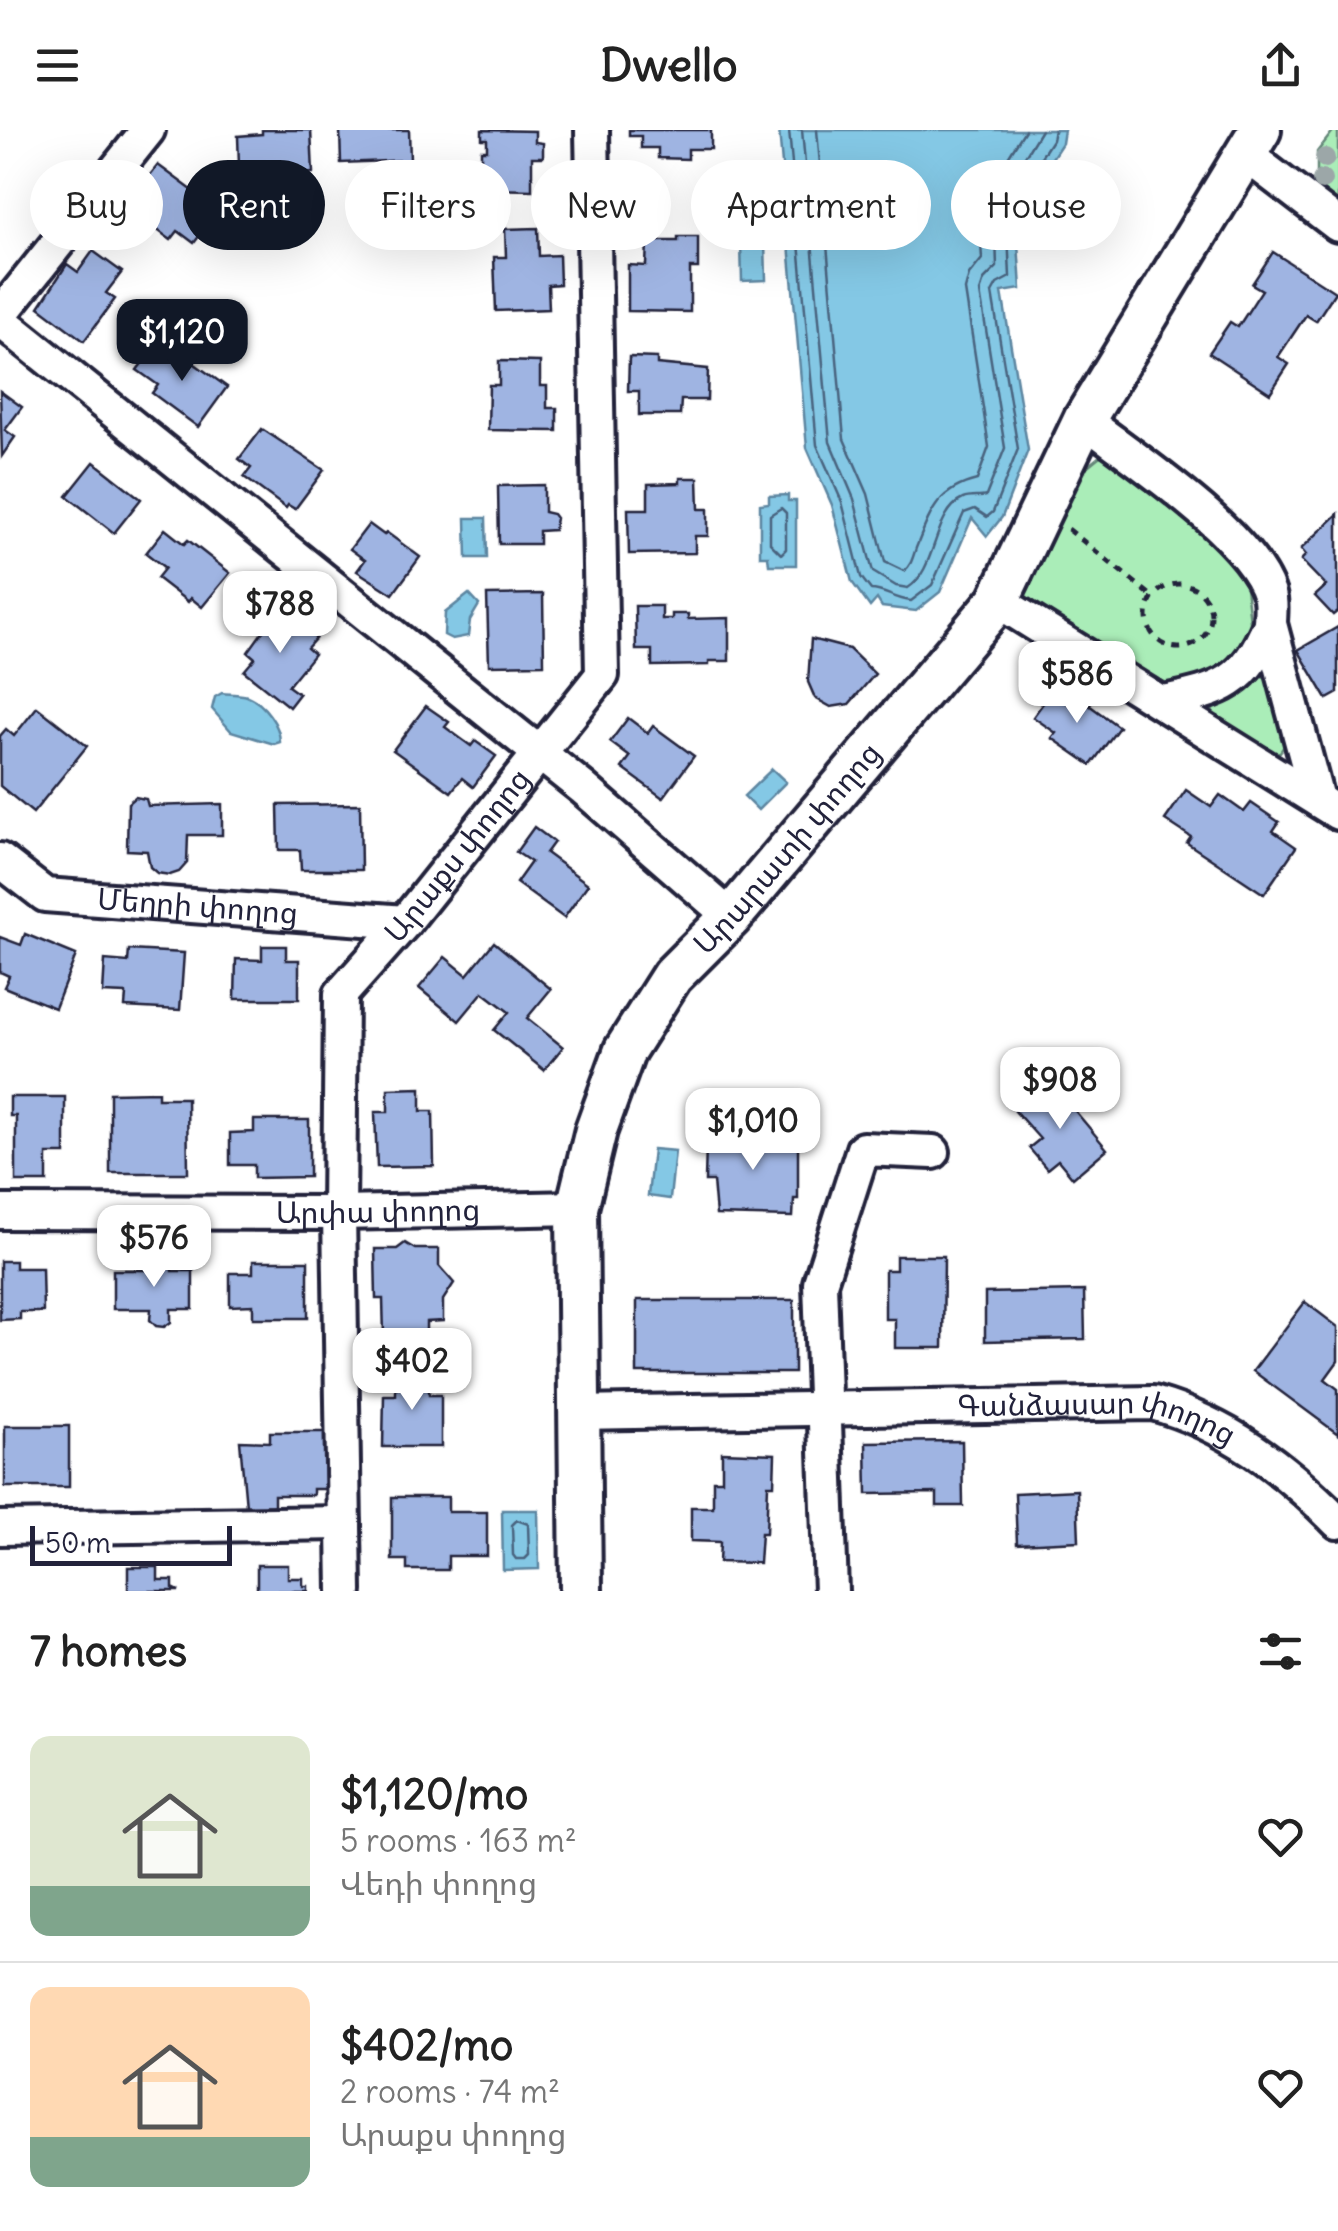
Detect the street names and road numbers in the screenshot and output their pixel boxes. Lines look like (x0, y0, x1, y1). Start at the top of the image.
street label: Արարատի փողոց (685, 734, 888, 962)
street label: Արաքս փողոց (376, 760, 538, 950)
street label: Մեղրի փողոց (96, 879, 299, 932)
street label: Արփա փողոց (276, 1190, 481, 1231)
street label: Գանձասար փողոց (957, 1381, 1243, 1453)

